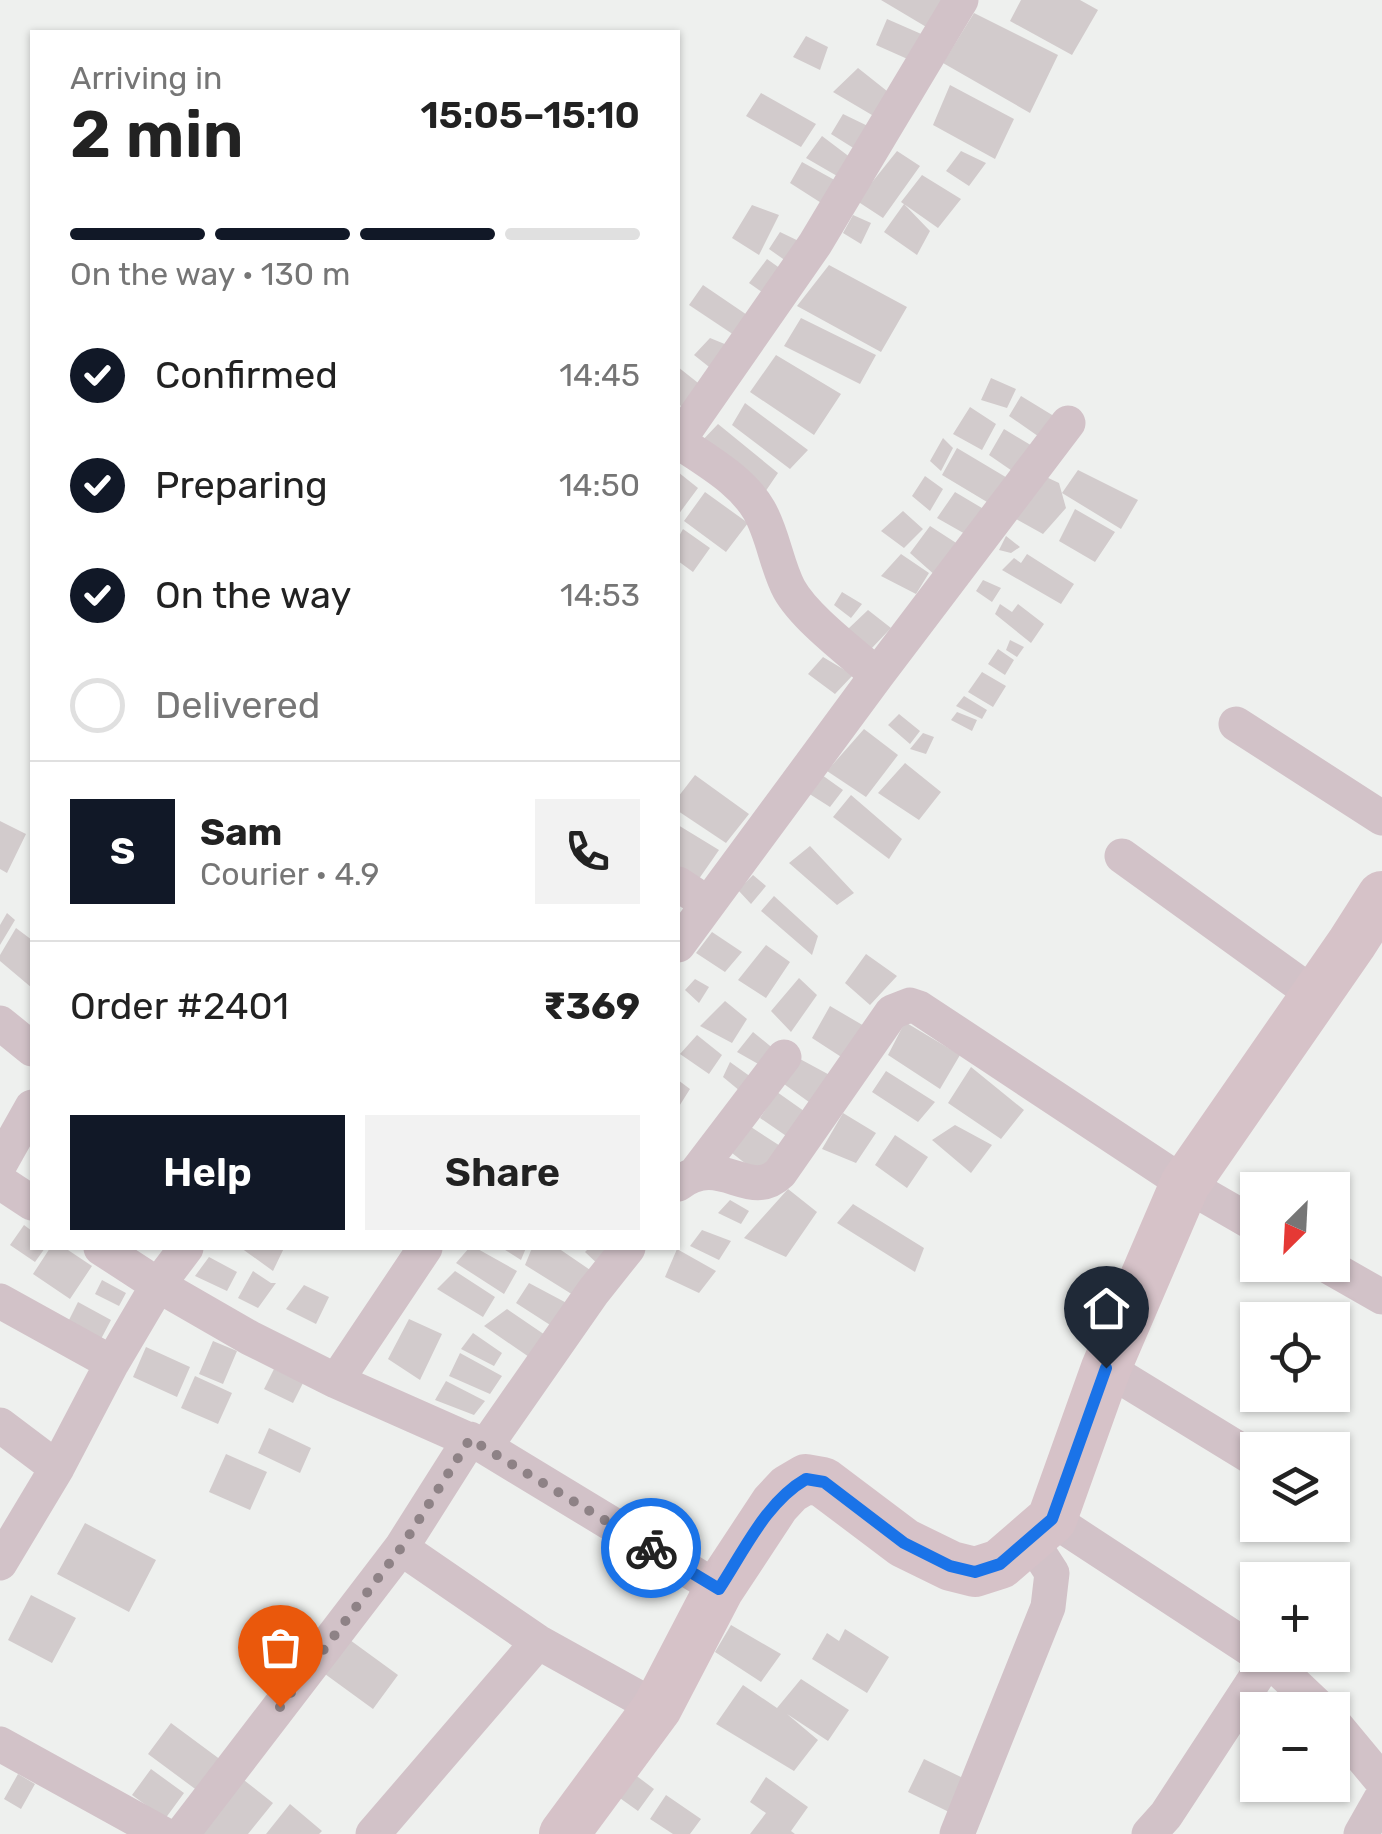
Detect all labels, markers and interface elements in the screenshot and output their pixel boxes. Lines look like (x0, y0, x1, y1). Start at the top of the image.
text: Arriving in (70, 59, 222, 97)
text: 15:05–15:10 (421, 92, 640, 138)
text: 2 min (70, 96, 244, 173)
text: On the way · 130 m (70, 255, 350, 293)
icon: check (70, 348, 125, 403)
text: Confirmed (155, 352, 338, 398)
text: 14:45 (559, 356, 640, 394)
icon: check (70, 458, 125, 513)
text: Preparing (155, 462, 328, 508)
text: 14:50 (559, 466, 640, 504)
icon: check (70, 568, 125, 623)
text: On the way (155, 572, 351, 618)
text: 14:53 (560, 576, 640, 614)
text: Delivered (155, 682, 320, 728)
button: phone (535, 799, 640, 904)
text: Sam (200, 809, 282, 855)
text: S (110, 828, 135, 874)
text: Courier · 4.9 (200, 855, 379, 893)
text: Order #2401 (70, 983, 289, 1029)
text: ₹369 (543, 983, 640, 1029)
button: Help (70, 1115, 345, 1230)
button: Share (365, 1115, 640, 1230)
north arrow (1240, 1172, 1350, 1282)
map controls (1240, 1172, 1350, 1802)
pin (1064, 1266, 1149, 1369)
icon: home (1079, 1281, 1134, 1336)
button: locate (1240, 1302, 1350, 1412)
button: layers (1240, 1432, 1350, 1542)
courier (601, 1498, 701, 1598)
icon: bike (624, 1521, 679, 1576)
button: + (1240, 1562, 1350, 1672)
pin (238, 1605, 323, 1708)
icon: bag (253, 1620, 308, 1675)
button: − (1240, 1692, 1350, 1802)

